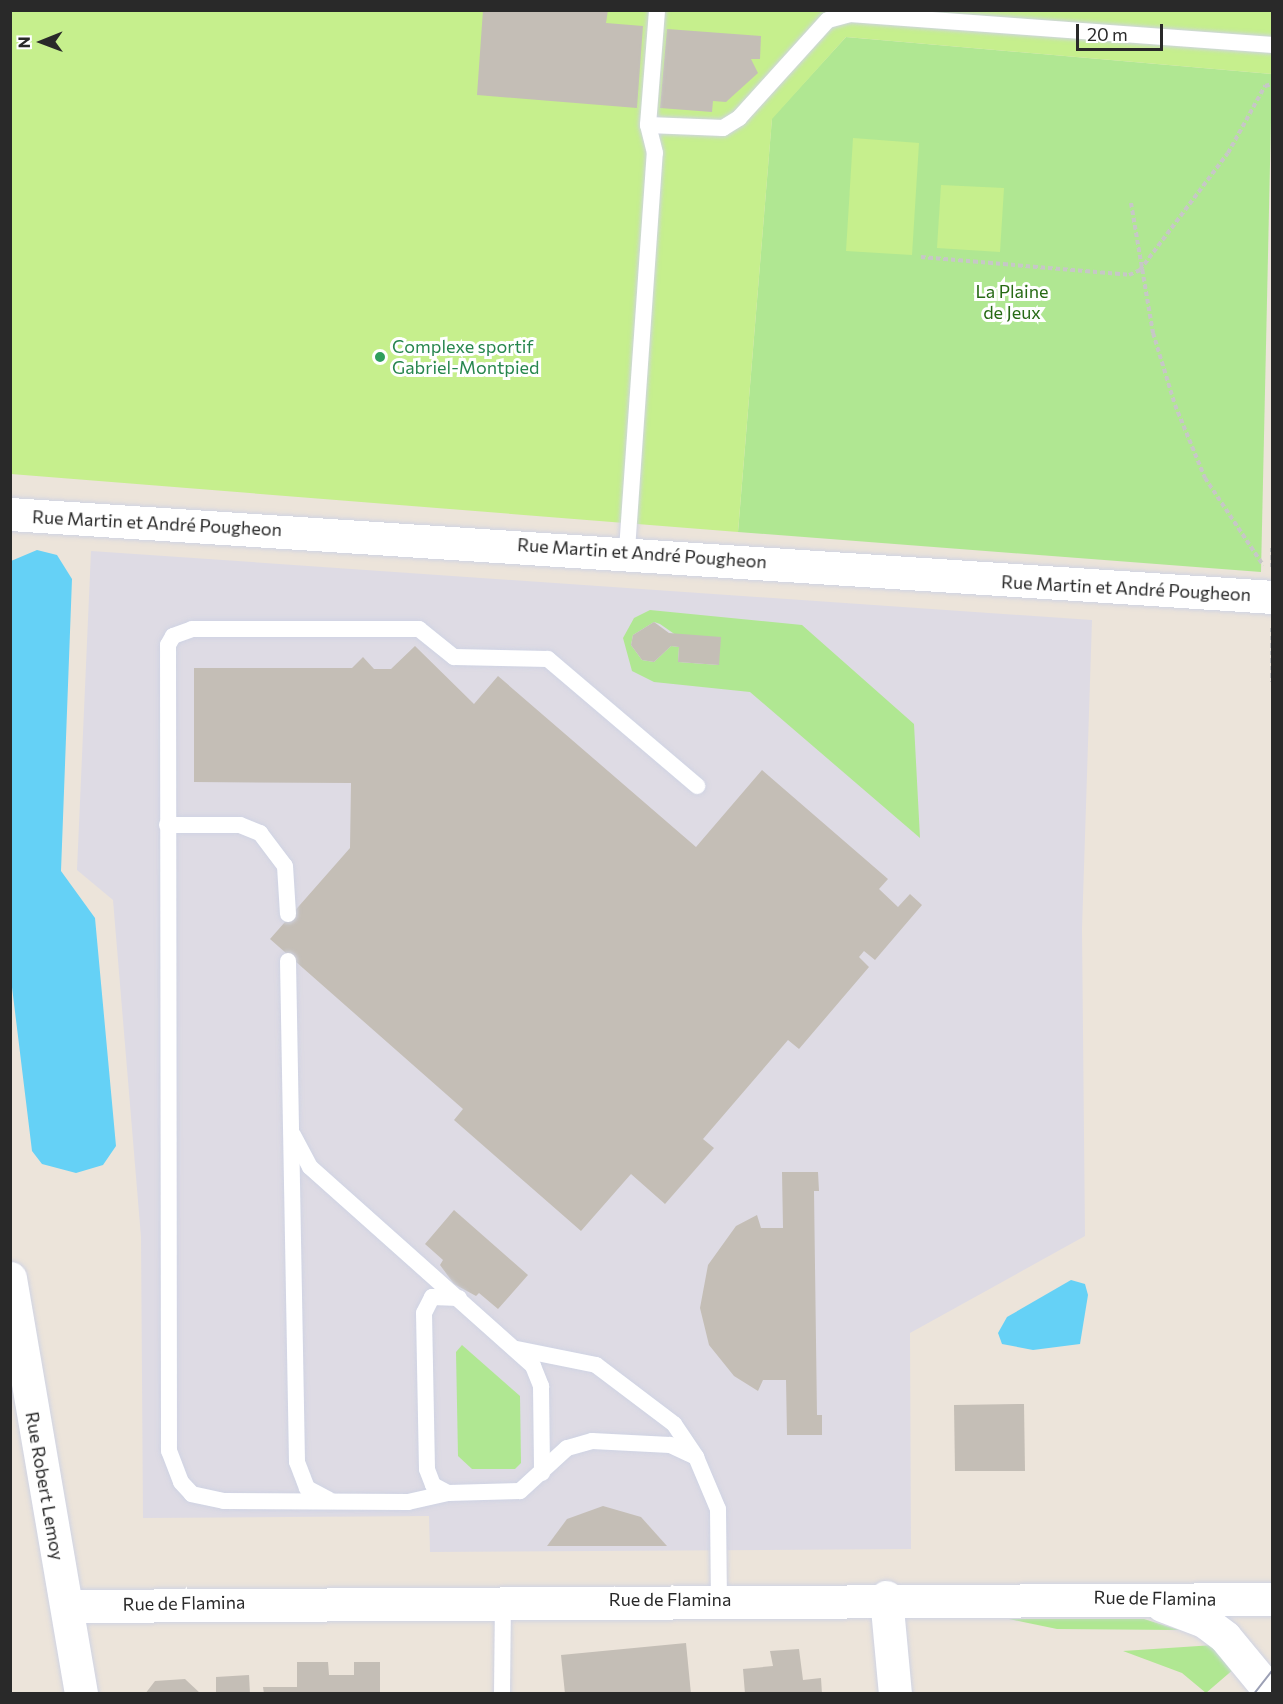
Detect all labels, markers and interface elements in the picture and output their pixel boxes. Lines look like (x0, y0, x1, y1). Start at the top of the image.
north arrow (12, 12, 72, 72)
scale bar (1079, 12, 1166, 50)
text: 20 m (1087, 23, 1128, 45)
text: N (14, 36, 33, 48)
park label: La Plaine de Jeux (976, 281, 1048, 324)
place label: Complexe sportif Gabriel-Montpied (392, 336, 539, 378)
marker: Complexe sportif Gabriel-Montpied (373, 350, 387, 364)
street label: Rue Martin et André Pougheon (32, 506, 282, 540)
street label: Rue Martin et André Pougheon (517, 534, 767, 572)
street label: Rue Martin et André Pougheon (1001, 571, 1251, 605)
street label: Rue Robert Lemoy (21, 1410, 69, 1562)
street label: Rue de Flamina (1093, 1586, 1217, 1610)
street label: Rue de Flamina (609, 1588, 731, 1610)
street label: Rue de Flamina (122, 1591, 246, 1615)

